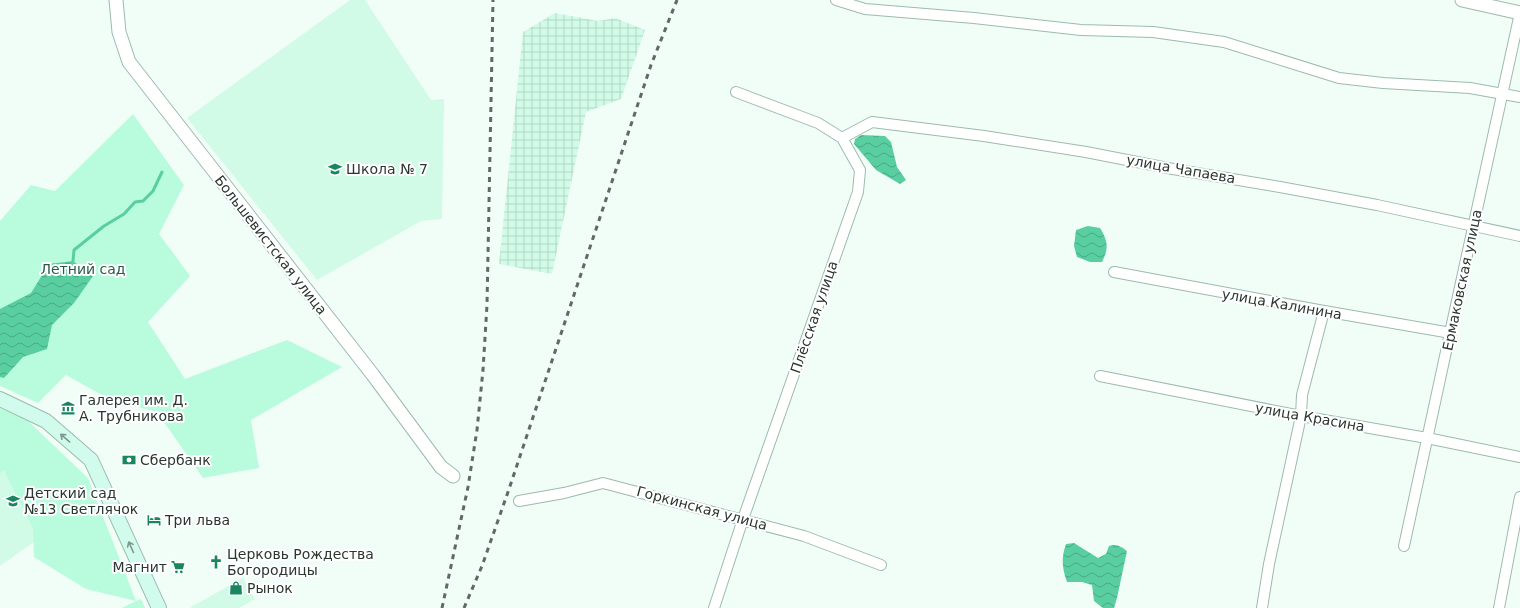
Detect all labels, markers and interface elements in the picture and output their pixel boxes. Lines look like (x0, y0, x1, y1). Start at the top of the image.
street label: улица Чапаева (1125, 152, 1237, 186)
school or university icon: Школа № 7 (327, 161, 343, 177)
place label: Школа № 7 (346, 161, 428, 177)
street label: Большевистская улица (212, 172, 330, 318)
street label: Ермаковская улица (1439, 208, 1485, 352)
street label: Плёсская улица (787, 259, 841, 375)
park label: Летний сад (40, 261, 126, 277)
street label: улица Калинина (1221, 286, 1343, 322)
place label: Галерея им. Д. А. Трубникова (79, 392, 188, 424)
street label: улица Красина (1254, 399, 1366, 435)
museum icon: Галерея им. Д. А. Трубникова (60, 400, 76, 416)
one-way arrow (60, 433, 70, 442)
bank icon: Сбербанк (121, 452, 137, 468)
place label: Сбербанк (140, 452, 211, 468)
street label: Горкинская улица (635, 483, 769, 533)
place label: Детский сад №13 Светлячок (24, 485, 138, 517)
school or university icon: Детский сад №13 Светлячок (5, 493, 21, 509)
hotel icon: Три льва (146, 512, 162, 528)
place label: Три льва (164, 512, 230, 528)
one-way arrow (127, 541, 134, 553)
place label: Церковь Рождества Богородицы (227, 546, 374, 578)
church icon: Церковь Рождества Богородицы (208, 554, 224, 570)
place label: Магнит (113, 559, 167, 575)
supermarket icon: Магнит (170, 559, 186, 575)
shop icon: Рынок (228, 580, 244, 596)
place label: Рынок (247, 580, 293, 596)

